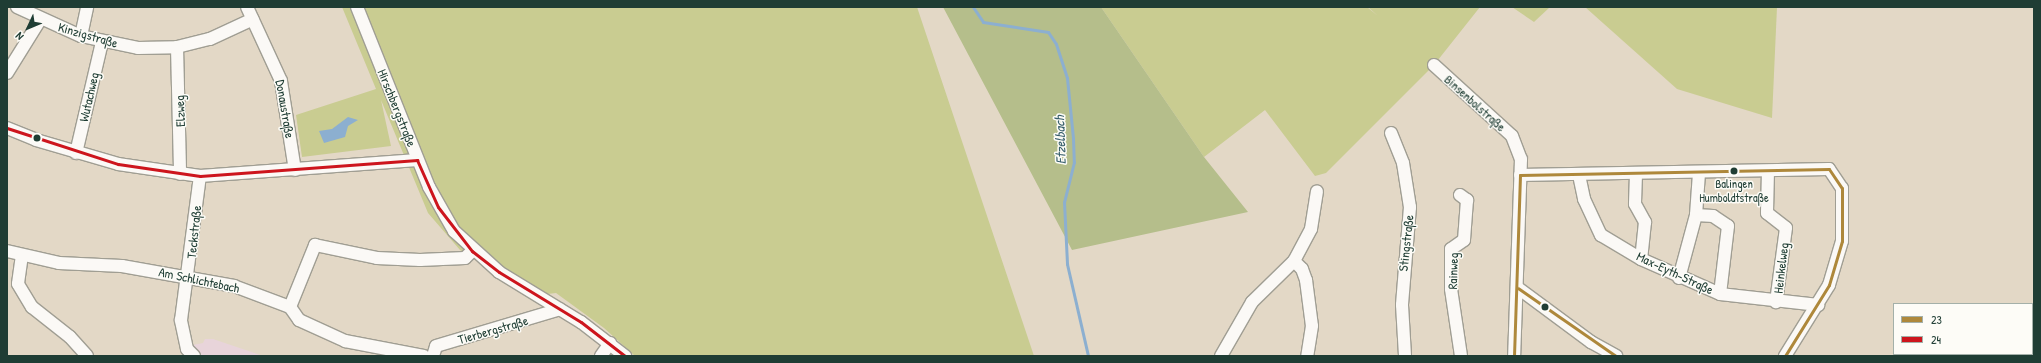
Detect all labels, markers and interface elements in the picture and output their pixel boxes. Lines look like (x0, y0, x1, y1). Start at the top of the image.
north arrow (8, 8, 48, 48)
street label: Kinzigstraße (56, 19, 120, 51)
text: N (12, 29, 26, 43)
street label: Hirschbergstraße (374, 67, 420, 149)
street label: Wutachweg (76, 71, 102, 123)
street label: Binsenbolstraße (1441, 71, 1509, 135)
street label: Donaustraße (272, 78, 298, 140)
street label: Elzweg (172, 95, 188, 127)
water label: Etzelbach (1051, 115, 1069, 165)
unlabelled marker (32, 133, 42, 143)
marker: Balingen Humboldtstraße (1729, 166, 1739, 176)
place label: Balingen Humboldtstraße (1699, 177, 1769, 205)
street label: Teckstraße (183, 205, 205, 259)
street label: Stingstraße (1395, 214, 1417, 272)
street label: Heinkelweg (1770, 242, 1792, 294)
street label: Max-Eyth-Straße (1634, 248, 1716, 298)
street label: Rainweg (1445, 252, 1461, 290)
street label: Am Schlichtebach (157, 264, 241, 296)
unlabelled marker (1540, 302, 1550, 312)
legend (1893, 303, 2033, 355)
text: 23 (1931, 311, 1942, 328)
street label: Tierbergstraße (456, 313, 530, 347)
text: 24 (1931, 331, 1941, 348)

